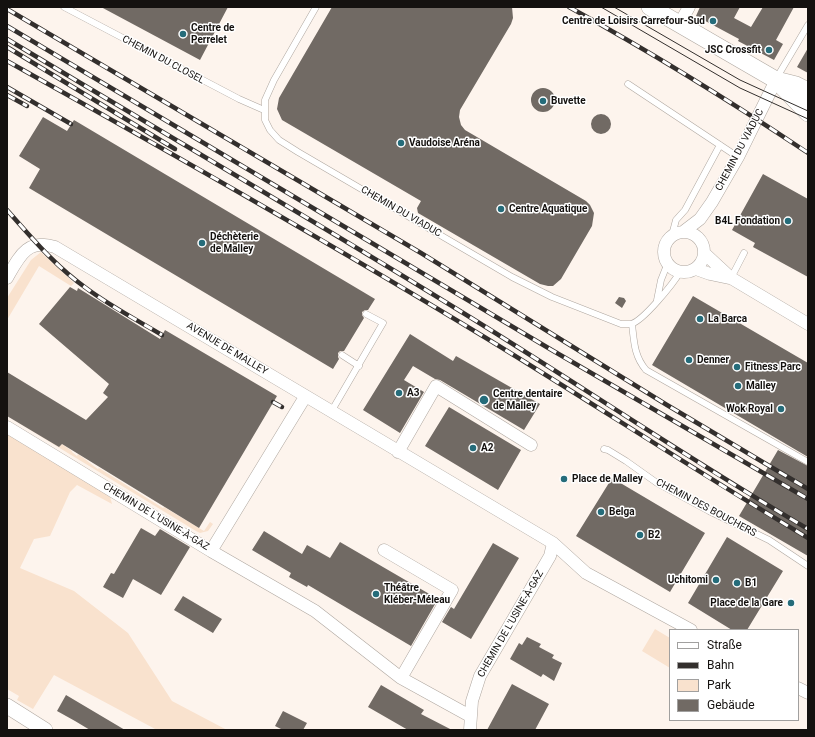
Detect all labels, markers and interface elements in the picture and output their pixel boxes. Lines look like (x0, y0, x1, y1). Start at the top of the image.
place label: Centre de Loisirs Carrefour-Sud (562, 15, 705, 27)
marker: Centre de Loisirs Carrefour-Sud (708, 16, 718, 26)
place label: Centre de Perrelet (191, 22, 234, 46)
marker: Centre de Perrelet (178, 29, 188, 39)
street label: CHEMIN DU CLOSEL (120, 33, 206, 87)
place label: JSC Crossfit (705, 44, 761, 56)
marker: JSC Crossfit (764, 45, 774, 55)
place label: Buvette (551, 95, 586, 107)
marker: Buvette (538, 96, 548, 106)
street label: CHEMIN DU VIADUC (713, 107, 767, 193)
place label: Vaudoise Aréna (409, 137, 480, 149)
marker: Vaudoise Aréna (396, 138, 406, 148)
street label: CHEMIN DU VIADUC (359, 184, 443, 240)
place label: Centre Aquatique (509, 203, 587, 215)
marker: Centre Aquatique (496, 204, 506, 214)
place label: B4L Fondation (715, 215, 780, 227)
marker: B4L Fondation (783, 216, 793, 226)
place label: Déchèterie de Malley (210, 231, 259, 254)
marker: Déchèterie de Malley (197, 238, 207, 248)
place label: La Barca (708, 313, 747, 325)
marker: La Barca (695, 314, 705, 324)
street label: AVENUE DE MALLEY (184, 320, 270, 378)
place label: Denner (697, 354, 729, 366)
marker: Denner (684, 355, 694, 365)
place label: Fitness Parc (745, 361, 801, 373)
marker: Fitness Parc (732, 362, 742, 372)
place label: Malley (746, 380, 776, 392)
marker: Malley (733, 381, 743, 391)
place label: A3 (407, 387, 419, 399)
marker: A3 (394, 388, 404, 398)
place label: Centre dentaire de Malley (493, 388, 562, 412)
marker: Centre dentaire de Malley (478, 394, 490, 406)
place label: Wok Royal (726, 403, 773, 415)
marker: Wok Royal (776, 404, 786, 414)
place label: A2 (481, 442, 493, 454)
marker: A2 (468, 443, 478, 453)
place label: Place de Malley (572, 473, 643, 485)
marker: Place de Malley (559, 474, 569, 484)
street label: CHEMIN DES BOUCHERS (654, 476, 758, 540)
street label: CHEMIN DE L'USINE-À-GAZ (101, 481, 211, 553)
place label: Belga (609, 506, 634, 518)
marker: Belga (596, 507, 606, 517)
place label: B2 (648, 529, 660, 541)
marker: B2 (635, 530, 645, 540)
street label: CHEMIN DE L'USINE-À-GAZ (475, 568, 547, 680)
place label: Uchitomi (668, 574, 708, 586)
marker: Uchitomi (711, 575, 721, 585)
place label: B1 (745, 577, 757, 589)
marker: B1 (732, 578, 742, 588)
place label: Théâtre Kléber-Méleau (384, 582, 450, 606)
marker: Théâtre Kléber-Méleau (371, 589, 381, 599)
place label: Place de la Gare (710, 597, 783, 609)
marker: Place de la Gare (786, 598, 796, 608)
legend (669, 629, 799, 721)
text: Straße (707, 638, 742, 652)
text: Bahn (707, 658, 734, 672)
text: Park (707, 678, 731, 692)
text: Gebäude (707, 698, 755, 712)

